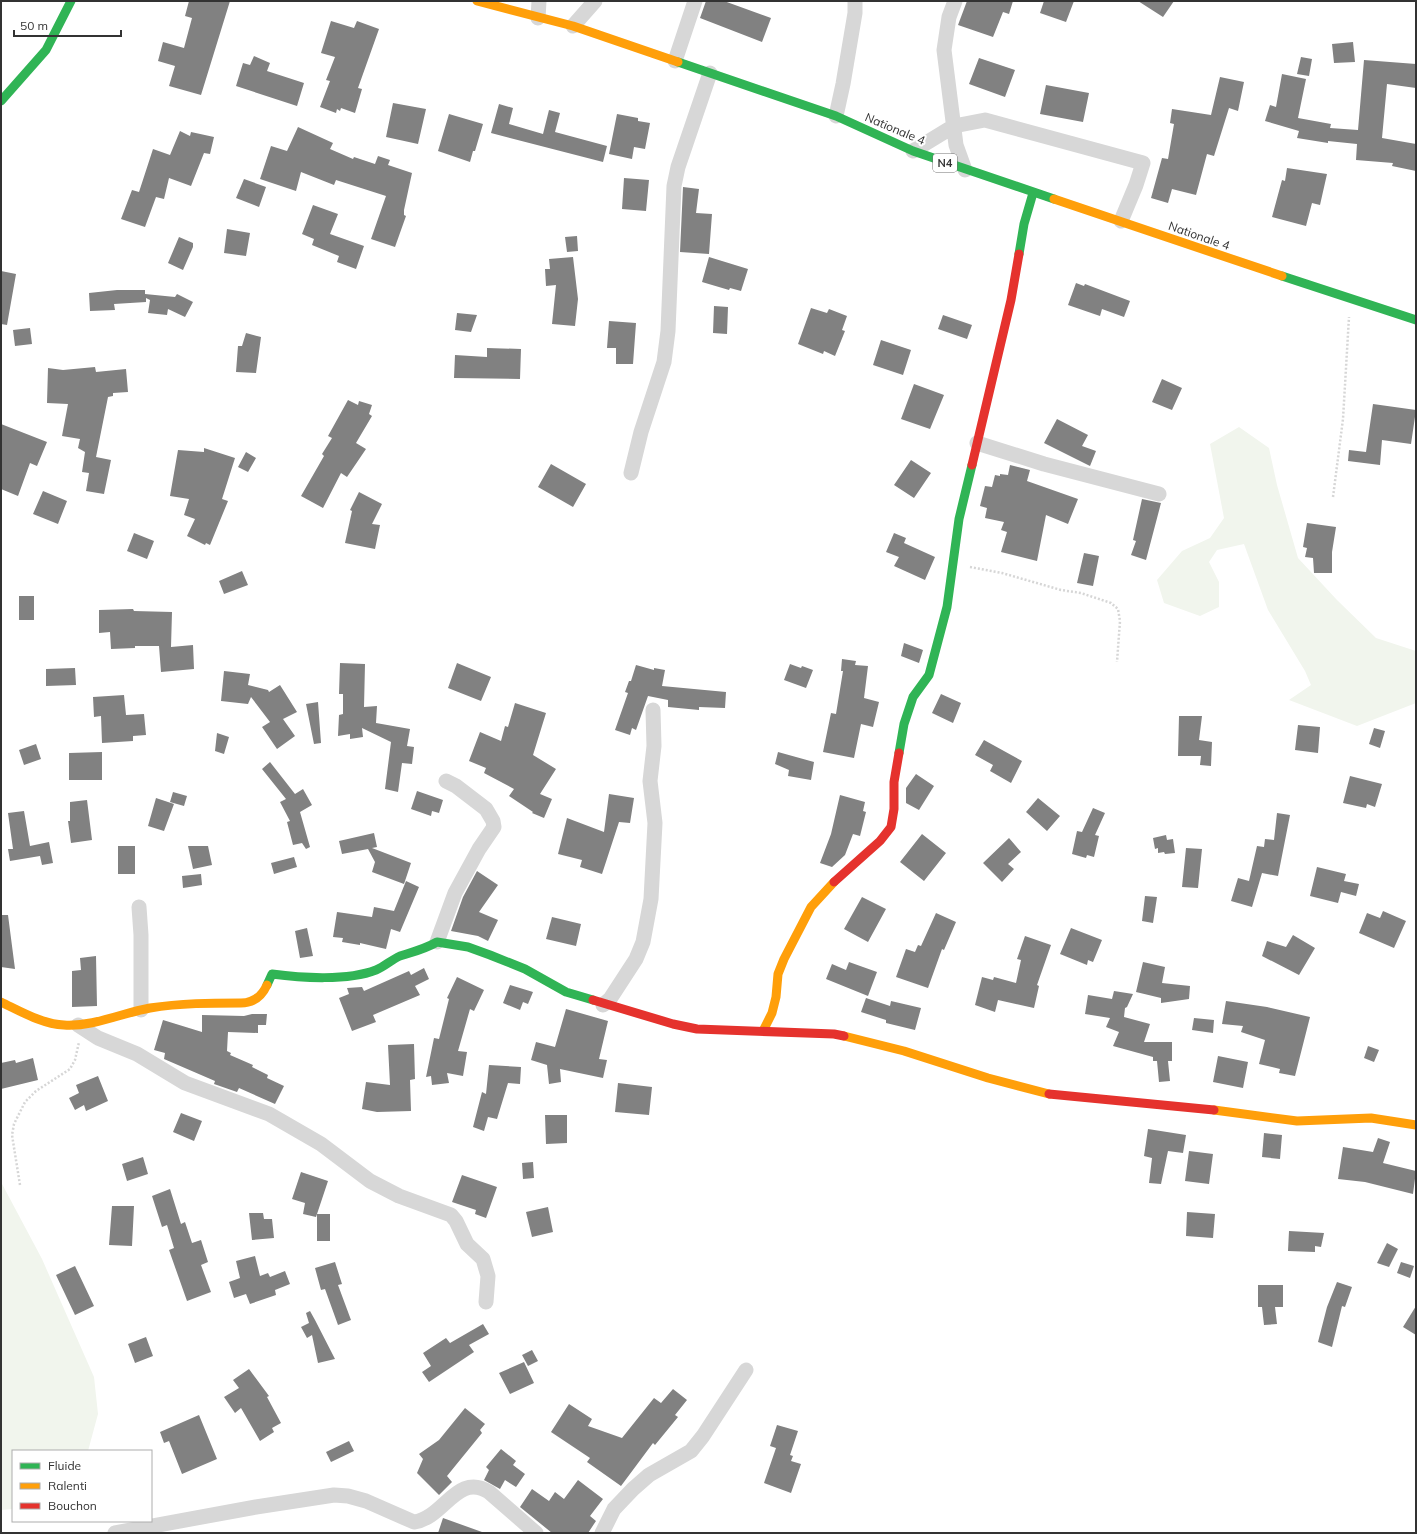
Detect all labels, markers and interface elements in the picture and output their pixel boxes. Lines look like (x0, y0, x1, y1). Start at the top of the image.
scale bar (14, 12, 121, 38)
text: 50 m (20, 18, 48, 33)
street label: Nationale 4 (863, 109, 928, 148)
road number: N4 (933, 154, 957, 172)
street label: Nationale 4 (1166, 218, 1232, 253)
legend (12, 1450, 152, 1522)
text: Fluide (48, 1458, 81, 1473)
text: Ralenti (48, 1478, 87, 1493)
text: Bouchon (48, 1498, 97, 1513)

